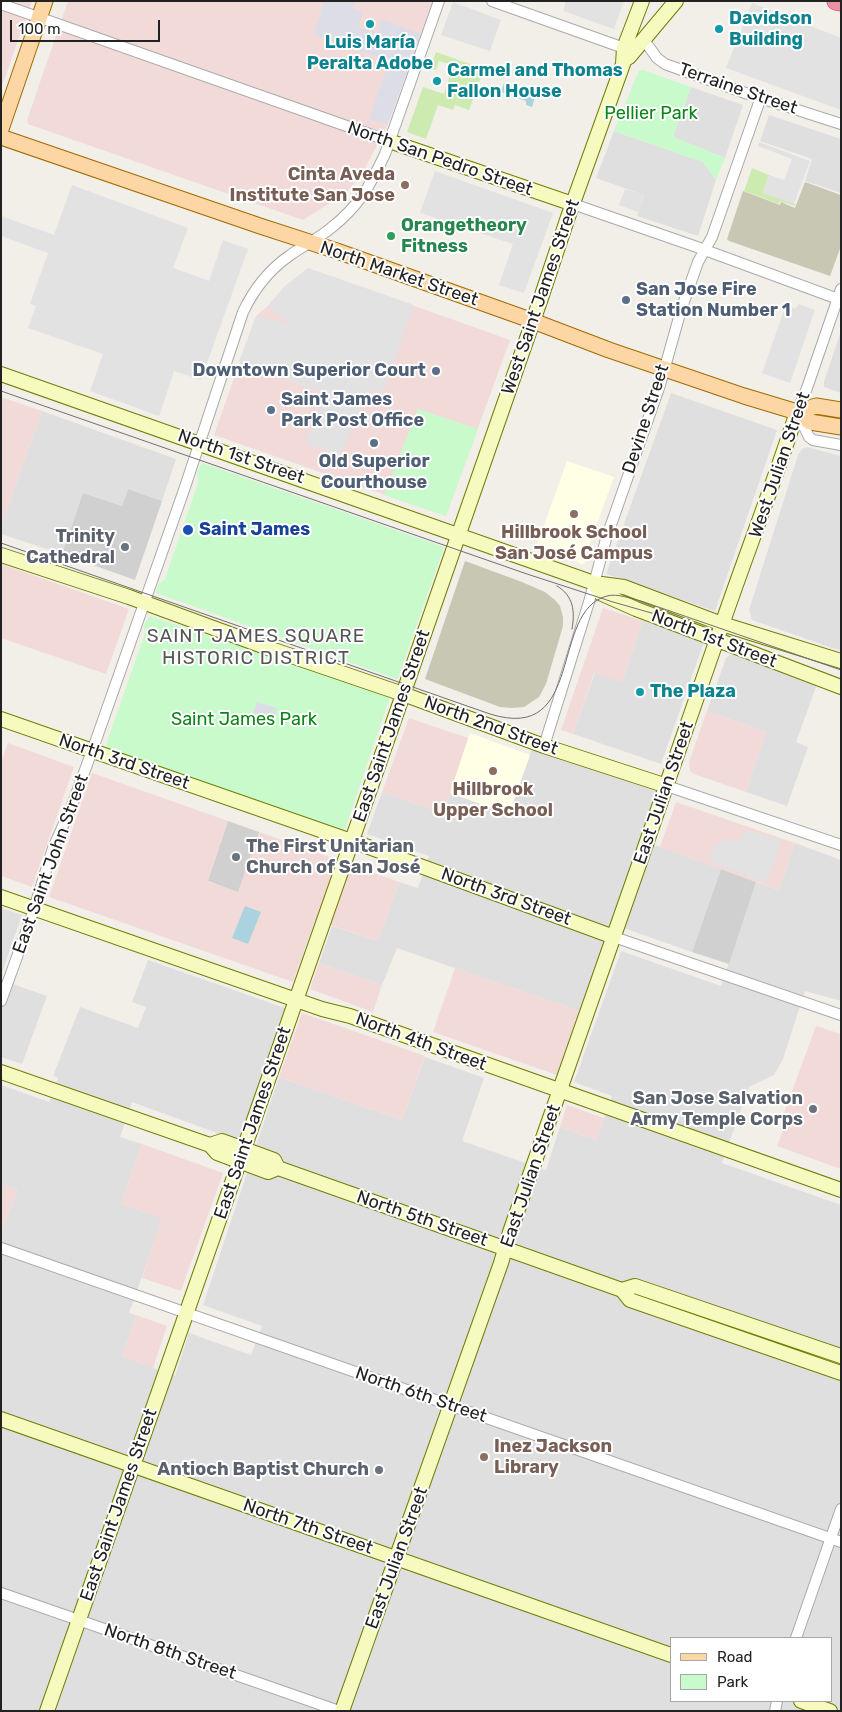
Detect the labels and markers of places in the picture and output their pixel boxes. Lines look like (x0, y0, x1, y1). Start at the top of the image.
place label: Davidson Building (729, 8, 812, 50)
marker: Luis María Peralta Adobe (364, 18, 376, 30)
marker: Davidson Building (713, 23, 725, 35)
place label: Luis María Peralta Adobe (307, 32, 433, 74)
place label: Carmel and Thomas Fallon House (447, 60, 623, 102)
marker: Carmel and Thomas Fallon House (431, 75, 443, 87)
place label: Cinta Aveda Institute San Jose (230, 164, 395, 206)
marker: Cinta Aveda Institute San Jose (399, 179, 411, 191)
place label: Orangetheory Fitness (401, 215, 527, 258)
marker: Orangetheory Fitness (385, 230, 397, 242)
place label: San Jose Fire Station Number 1 (636, 279, 791, 322)
marker: San Jose Fire Station Number 1 (620, 294, 632, 306)
place label: Downtown Superior Court (193, 360, 426, 382)
marker: Downtown Superior Court (430, 365, 442, 377)
place label: Saint James Park Post Office (281, 389, 424, 432)
marker: Saint James Park Post Office (265, 404, 277, 416)
marker: Old Superior Courthouse (368, 437, 380, 449)
place label: Old Superior Courthouse (318, 451, 430, 494)
marker: Hillbrook School San José Campus (568, 508, 580, 520)
place label: Saint James (199, 519, 310, 541)
place label: Hillbrook School San José Campus (495, 522, 653, 564)
marker: Saint James (181, 523, 195, 537)
place label: Trinity Cathedral (26, 526, 115, 568)
marker: Trinity Cathedral (119, 541, 131, 553)
place label: The Plaza (650, 681, 736, 703)
marker: The Plaza (634, 686, 646, 698)
marker: Hillbrook Upper School (487, 765, 499, 777)
place label: Hillbrook Upper School (433, 779, 553, 822)
place label: The First Unitarian Church of San José (246, 836, 421, 879)
marker: The First Unitarian Church of San José (230, 851, 242, 863)
place label: San Jose Salvation Army Temple Corps (630, 1088, 803, 1130)
marker: San Jose Salvation Army Temple Corps (807, 1103, 819, 1115)
place label: Inez Jackson Library (494, 1436, 612, 1478)
marker: Inez Jackson Library (478, 1451, 490, 1463)
place label: Antioch Baptist Church (157, 1459, 369, 1481)
marker: Antioch Baptist Church (373, 1464, 385, 1476)

